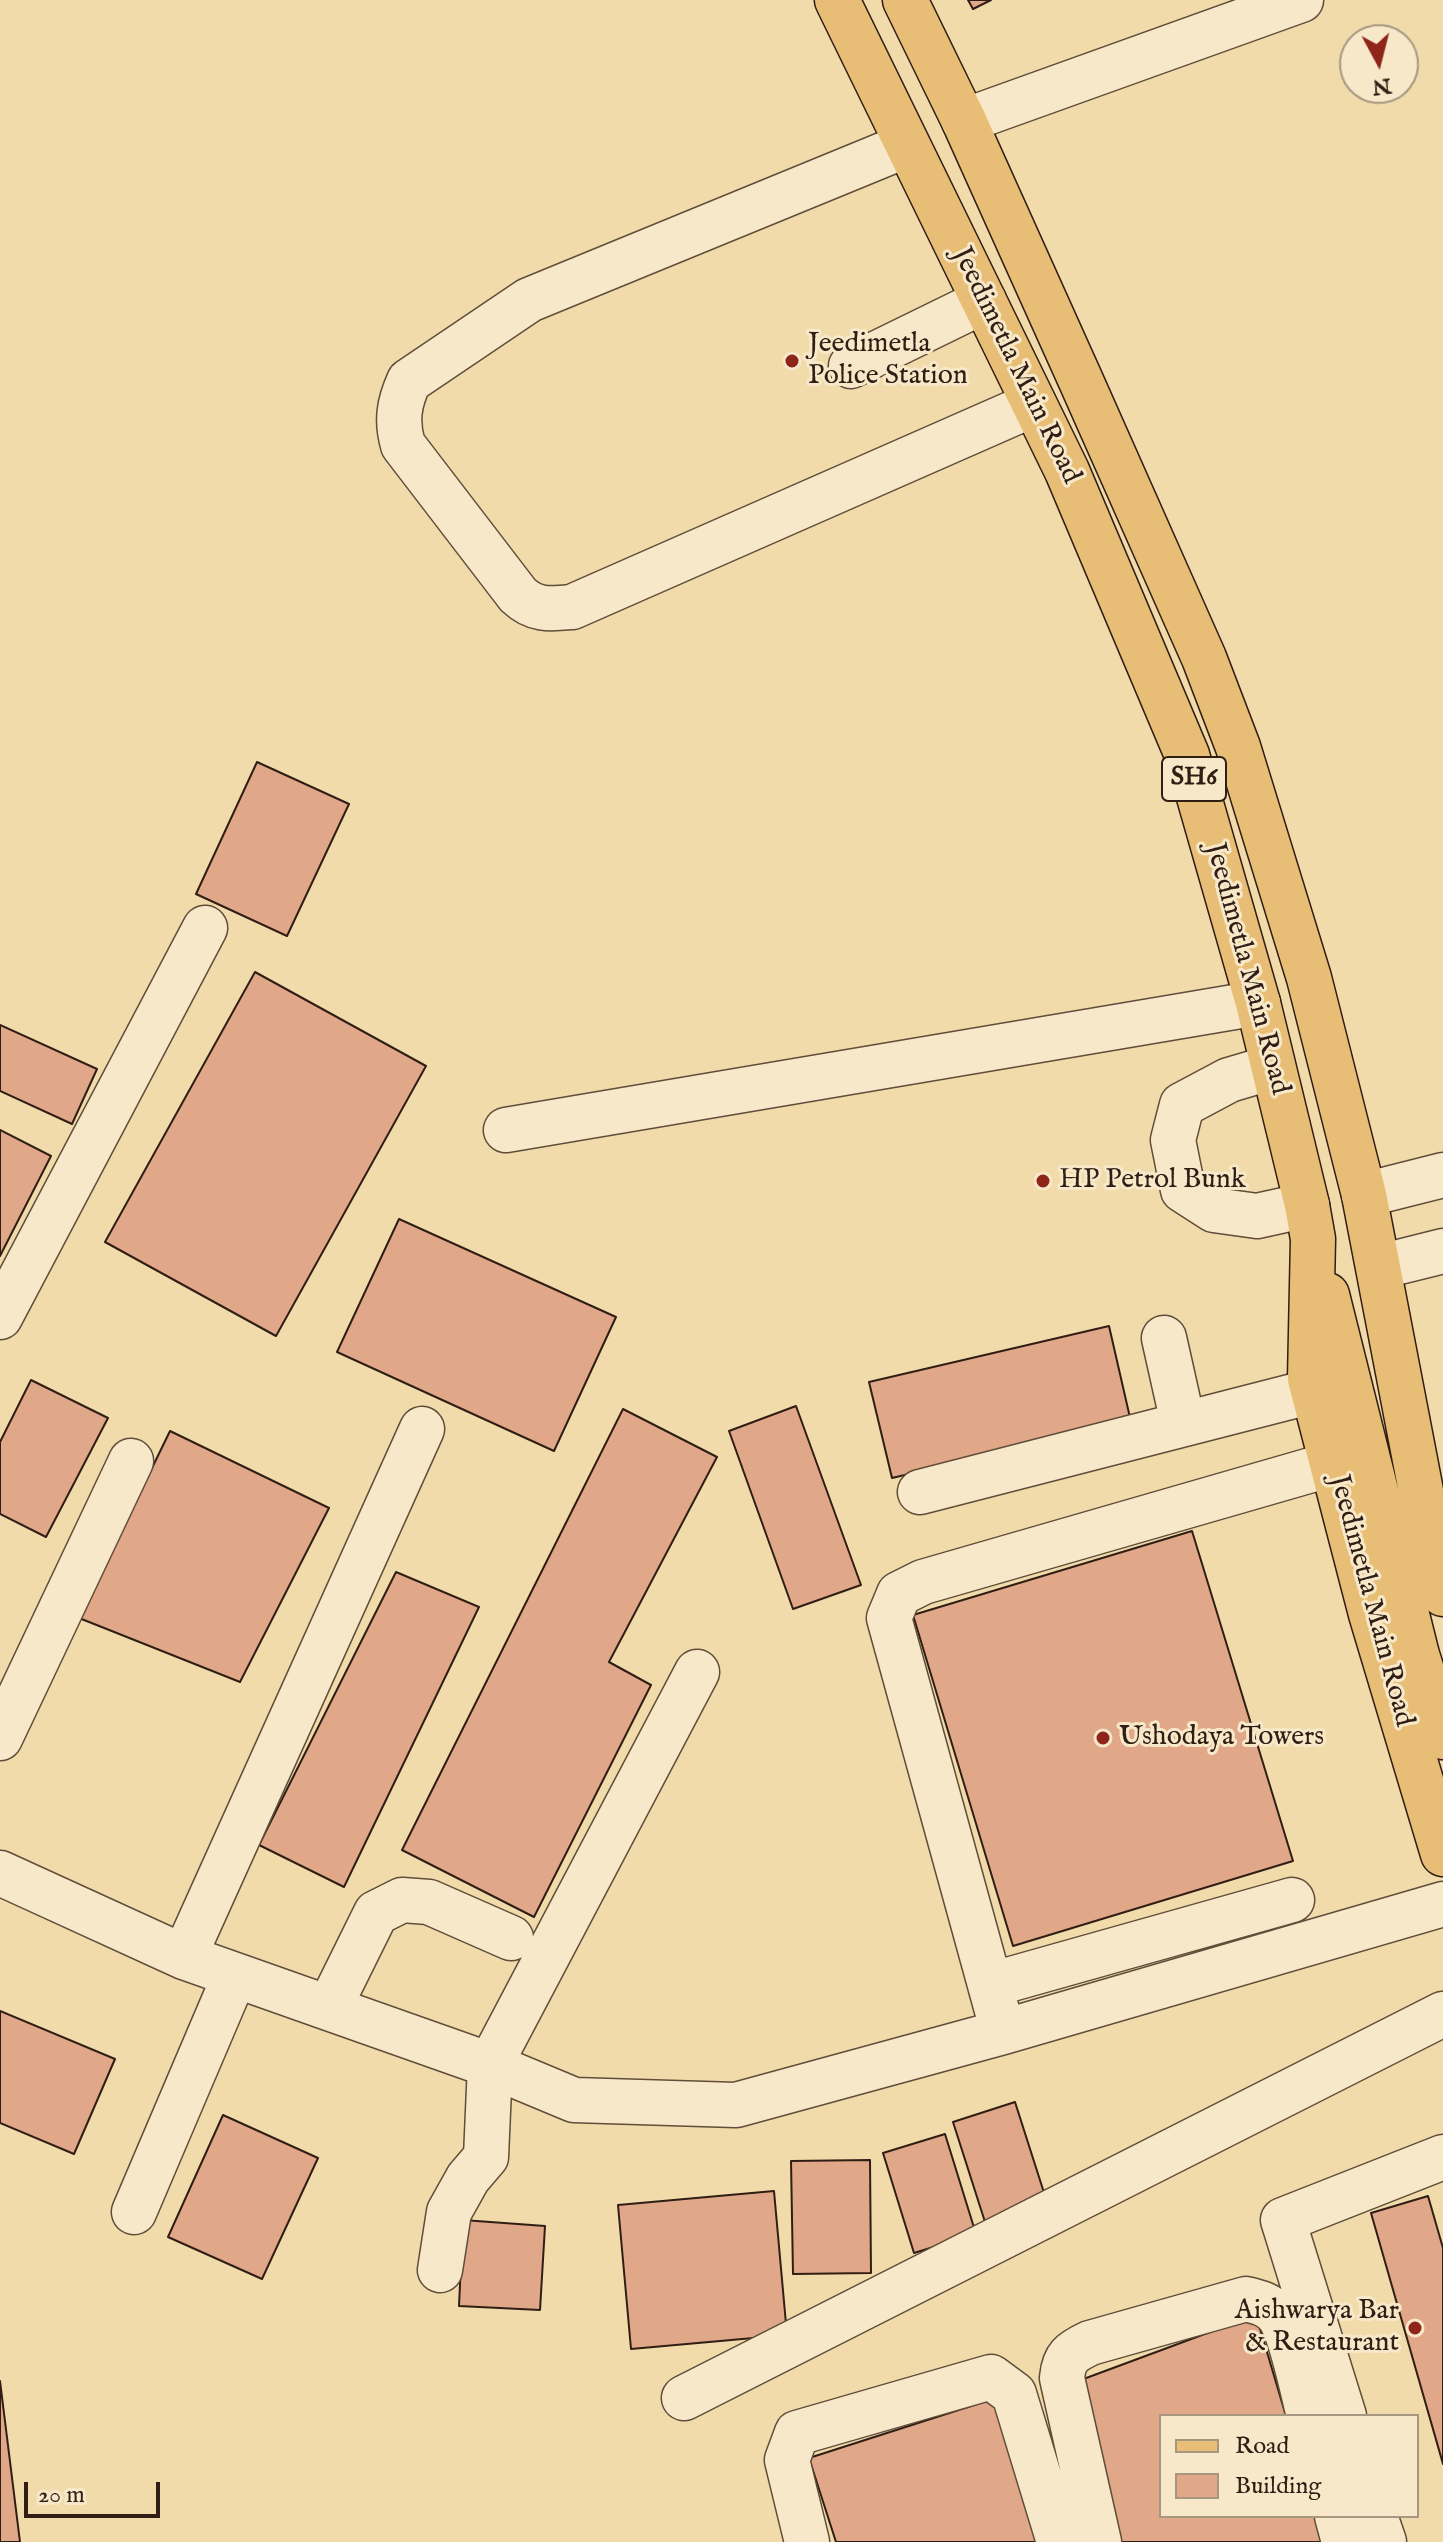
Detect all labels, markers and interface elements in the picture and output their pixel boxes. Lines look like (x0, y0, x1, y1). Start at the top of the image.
north arrow (1339, 24, 1419, 104)
text: N (1371, 71, 1393, 101)
street label: Jeedimetla Main Road (943, 242, 1087, 490)
place label: Jeedimetla Police Station (808, 328, 968, 394)
marker: Jeedimetla Police Station (783, 352, 801, 370)
road number: SH6 (1162, 757, 1226, 801)
street label: Jeedimetla Main Road (1196, 840, 1296, 1098)
place label: HP Petrol Bunk (1059, 1164, 1246, 1198)
marker: HP Petrol Bunk (1034, 1172, 1052, 1190)
street label: Jeedimetla Main Road (1320, 1472, 1420, 1730)
place label: Ushodaya Towers (1119, 1721, 1324, 1755)
marker: Ushodaya Towers (1094, 1729, 1112, 1747)
place label: Aishwarya Bar & Restaurant (1235, 2295, 1399, 2361)
marker: Aishwarya Bar & Restaurant (1406, 2319, 1424, 2337)
legend (1159, 2414, 1419, 2518)
text: Road (1235, 2431, 1289, 2462)
scale bar (28, 2466, 164, 2516)
text: Building (1235, 2471, 1321, 2502)
text: 20 m (38, 2480, 85, 2511)

